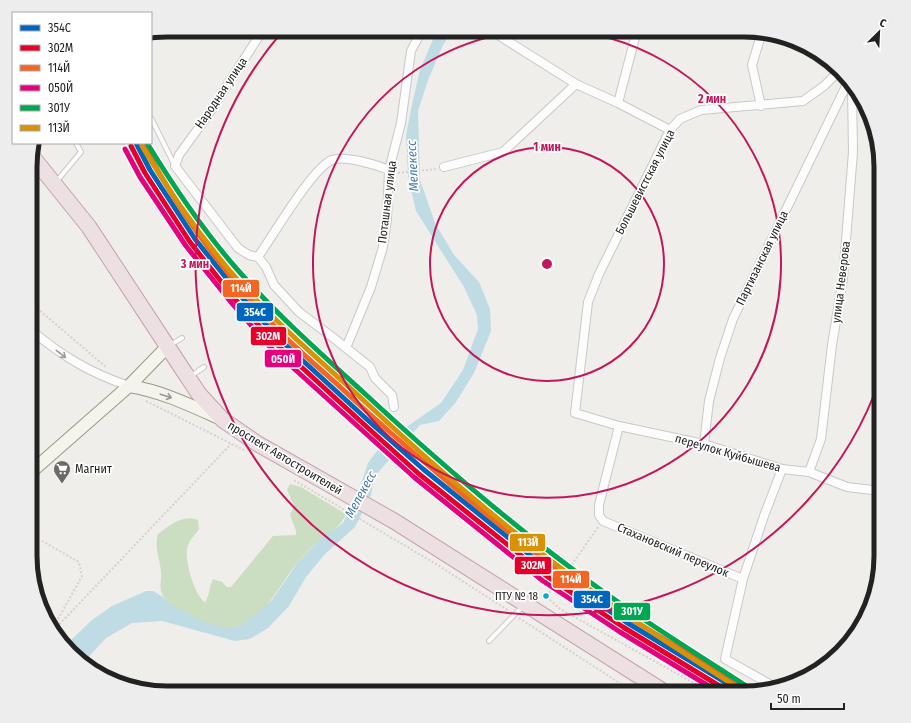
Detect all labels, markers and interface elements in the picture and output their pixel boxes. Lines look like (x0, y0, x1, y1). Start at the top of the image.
legend (12, 12, 152, 144)
north arrow (859, 12, 899, 52)
text: С (878, 16, 888, 31)
text: 354С (48, 21, 71, 35)
text: 302М (48, 41, 73, 55)
street label: Народная улица (192, 55, 250, 131)
text: 114Й (48, 60, 70, 75)
text: 050Й (48, 80, 73, 95)
text: 2 мин (697, 92, 726, 106)
text: 301У (48, 101, 70, 115)
text: 113Й (48, 120, 70, 135)
street label: Большевистская улица (612, 127, 678, 237)
water label: Мелекесс (404, 140, 421, 192)
text: 1 мин (533, 140, 561, 154)
street label: Поташная улица (375, 160, 399, 244)
street label: Партизанская улица (733, 208, 791, 308)
street label: улица Неверова (829, 240, 853, 324)
text: 3 мин (180, 257, 209, 271)
centre of rings (540, 257, 554, 271)
line badge: 114Й (222, 279, 260, 298)
text: 114Й (230, 282, 252, 295)
line badge: 354С (236, 302, 274, 322)
text: 354С (243, 306, 266, 319)
line badge: 302М (250, 326, 287, 346)
text: 302М (255, 330, 280, 343)
line badge: 050Й (264, 349, 302, 368)
one-way arrow (56, 350, 67, 359)
text: 050Й (271, 353, 295, 366)
one-way arrow (160, 393, 173, 400)
street label: проспект Автостроителей (225, 418, 345, 498)
street label: переулок Куйбышева (674, 431, 783, 475)
supermarket icon: Магнит (52, 459, 72, 484)
place label: Магнит (75, 462, 112, 476)
water label: Мелекесс (341, 468, 380, 520)
street label: Стахановский переулок (615, 520, 731, 580)
line badge: 113Й (509, 533, 546, 552)
text: 113Й (518, 536, 538, 549)
line badge: 302М (514, 556, 552, 575)
text: 302М (520, 559, 545, 572)
line badge: 114Й (552, 570, 590, 589)
text: 114Й (560, 573, 582, 586)
place label: ПТУ № 18 (495, 590, 538, 603)
line badge: 354С (573, 590, 611, 609)
marker: ПТУ № 18 (541, 591, 551, 601)
text: 354С (580, 593, 603, 606)
line badge: 301У (613, 602, 651, 621)
text: 301У (620, 605, 643, 618)
scale bar (771, 685, 844, 711)
text: 50 m (777, 692, 801, 706)

